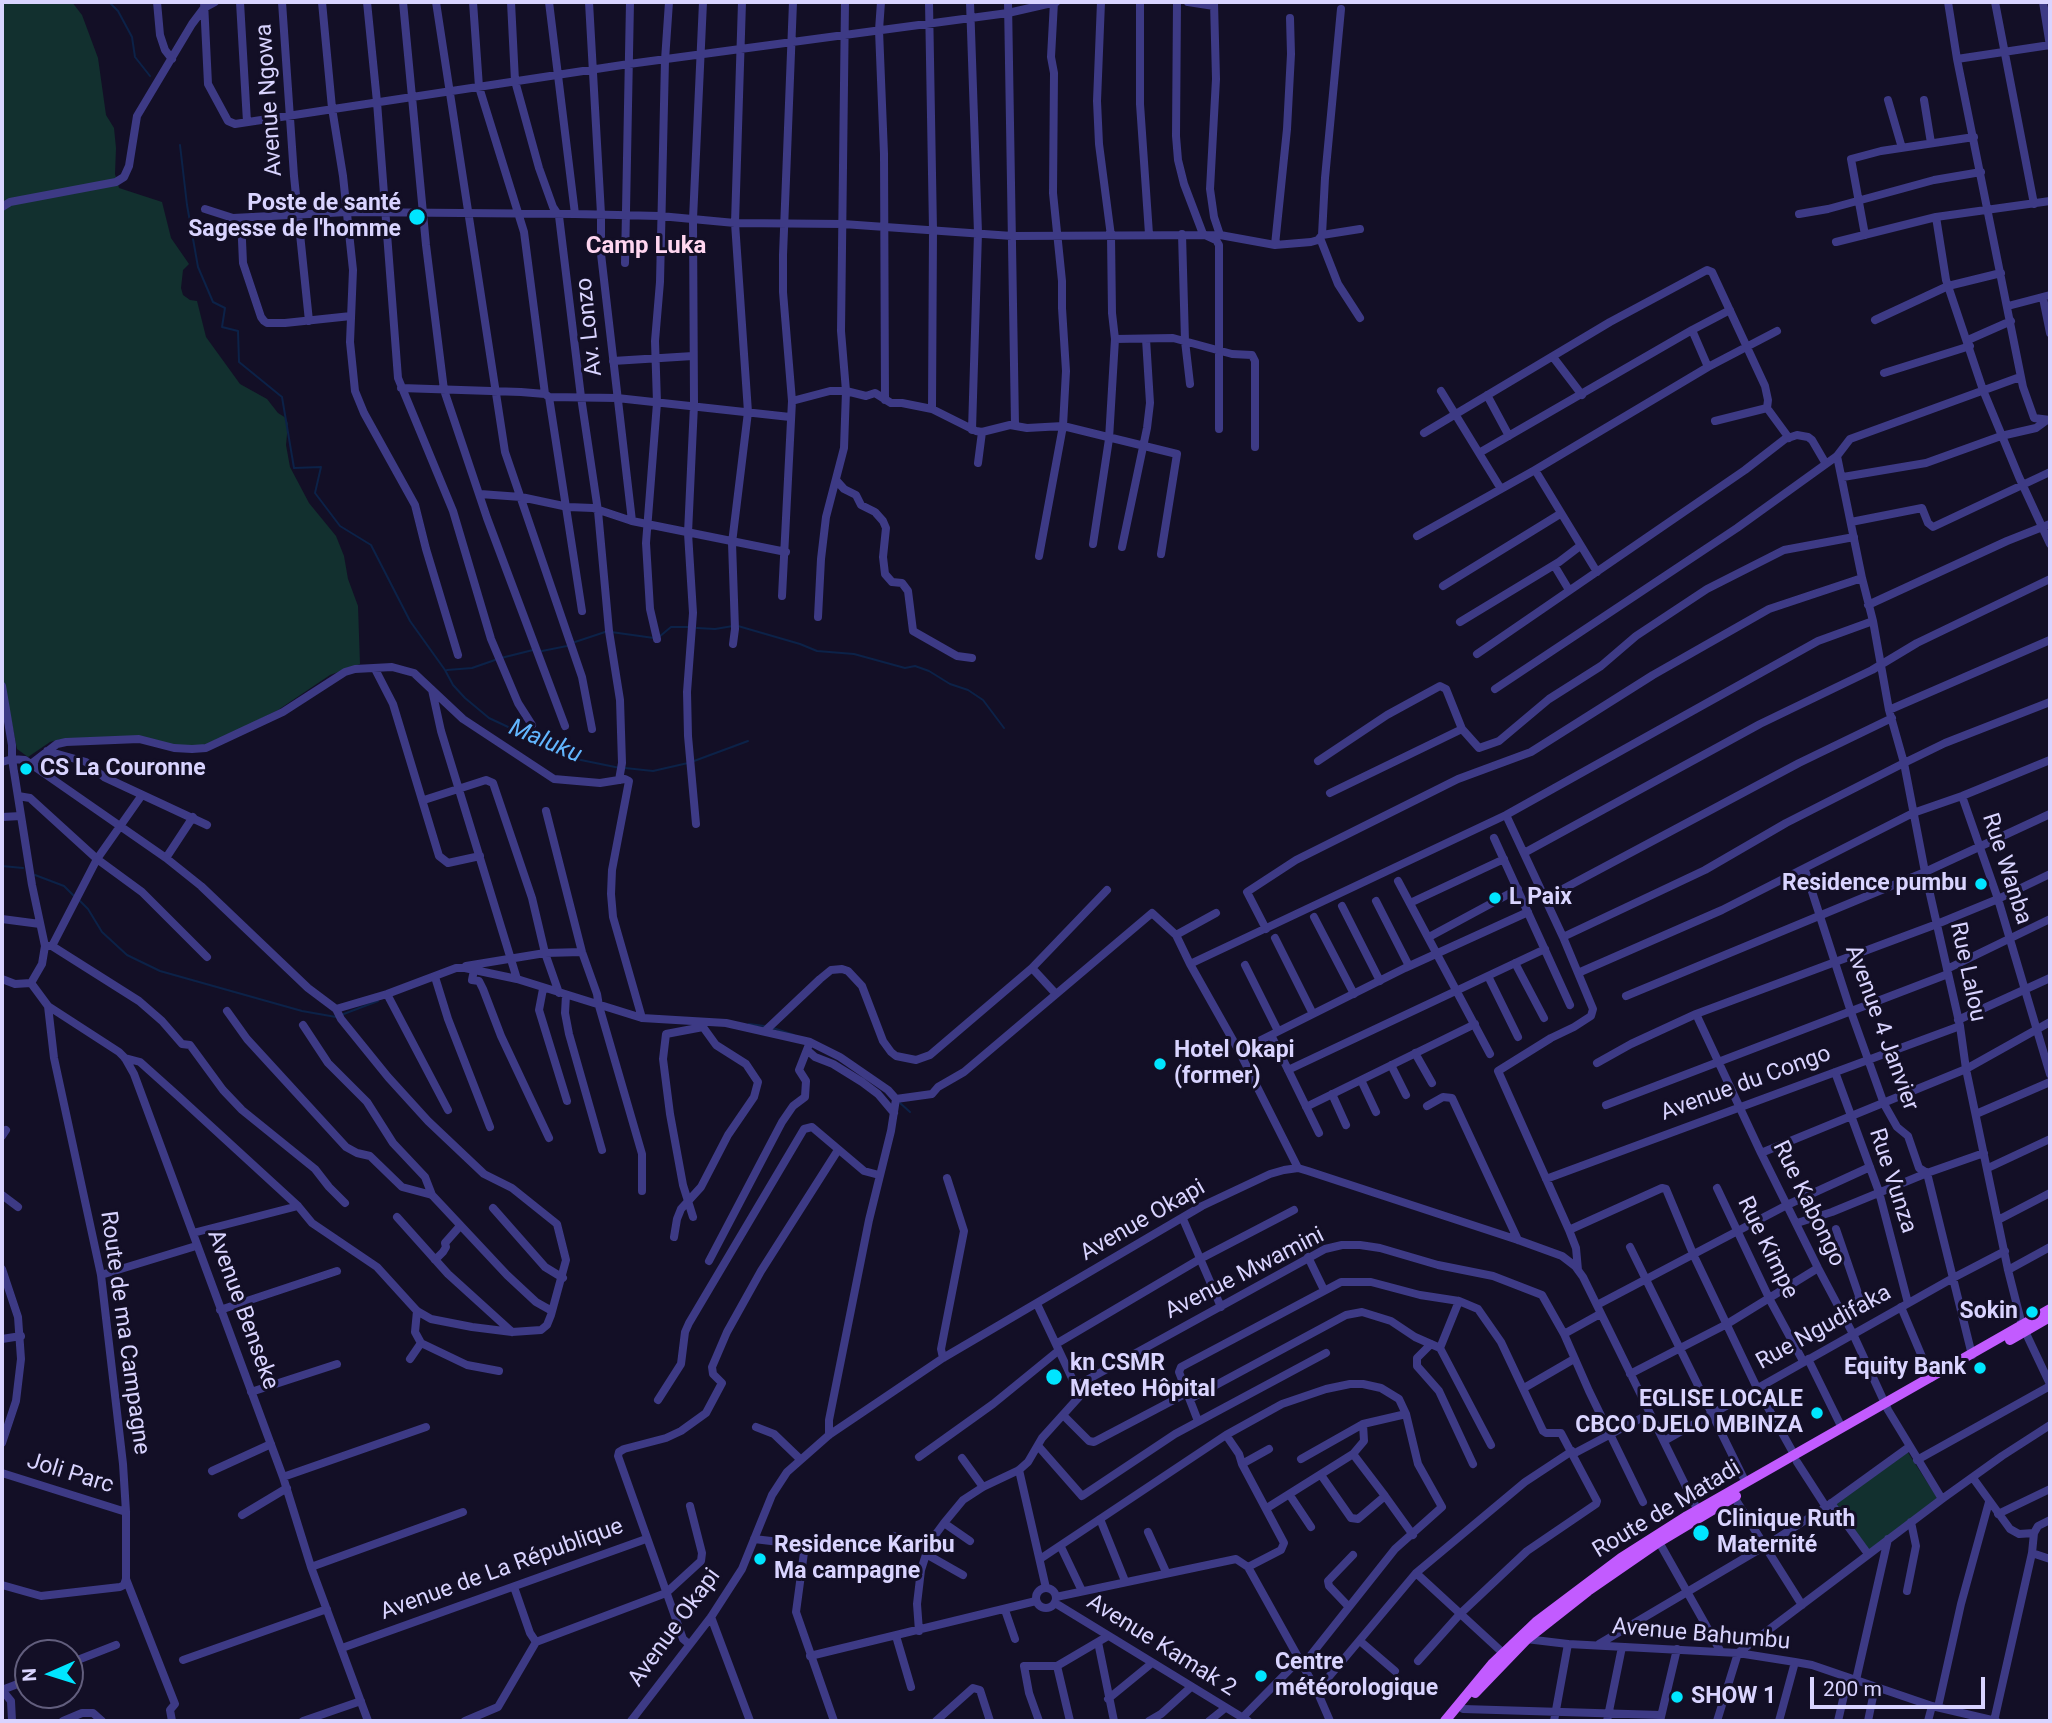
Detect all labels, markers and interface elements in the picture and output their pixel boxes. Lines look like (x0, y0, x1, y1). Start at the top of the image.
street label: Avenue Ngowa (251, 23, 289, 177)
place label: Poste de santé Sagesse de l'homme (188, 190, 401, 244)
marker: Poste de santé Sagesse de l'homme (407, 207, 427, 227)
district label: Camp Luka (586, 233, 706, 261)
street label: Av. Lonzo (571, 276, 609, 378)
water label: Maluku (504, 714, 586, 770)
place label: CS La Couronne (40, 755, 206, 783)
marker: CS La Couronne (18, 761, 34, 777)
street label: Rue Wanba (1975, 810, 2037, 928)
place label: Residence pumbu (1782, 870, 1967, 898)
marker: Residence pumbu (1973, 876, 1989, 892)
place label: L Paix (1509, 884, 1572, 912)
marker: L Paix (1487, 890, 1503, 906)
street label: Rue Lalou (1943, 920, 1991, 1024)
street label: Avenue 4 Janvier (1838, 941, 1924, 1115)
place label: Hotel Okapi (former) (1174, 1037, 1295, 1091)
street label: Avenue du Congo (1657, 1040, 1835, 1128)
marker: Hotel Okapi (former) (1152, 1056, 1168, 1072)
street label: Rue Vunza (1862, 1125, 1922, 1237)
street label: Rue Kabongo (1766, 1137, 1850, 1271)
street label: Avenue Okapi (1076, 1174, 1210, 1268)
street label: Rue Kimpe (1730, 1192, 1804, 1304)
street label: Route de ma Campagne (93, 1210, 155, 1456)
street label: Avenue Mwamini (1161, 1222, 1329, 1326)
street label: Avenue Benseke (200, 1226, 284, 1394)
street label: Rue Ngudifaka (1752, 1280, 1896, 1376)
place label: Sokin (1960, 1298, 2018, 1326)
marker: Sokin (2024, 1304, 2040, 1320)
place label: kn CSMR Meteo Hôpital (1070, 1350, 1216, 1404)
place label: Equity Bank (1844, 1354, 1966, 1382)
marker: Equity Bank (1972, 1360, 1988, 1376)
marker: kn CSMR Meteo Hôpital (1044, 1367, 1064, 1387)
place label: EGLISE LOCALE CBCO DJELO MBINZA (1575, 1386, 1803, 1440)
marker: EGLISE LOCALE CBCO DJELO MBINZA (1809, 1405, 1825, 1421)
street label: Joli Parc (23, 1448, 117, 1500)
street label: Route de Matadi (1588, 1455, 1746, 1565)
place label: Clinique Ruth Maternité (1717, 1506, 1855, 1560)
street label: Avenue de La République (377, 1513, 627, 1627)
marker: Clinique Ruth Maternité (1691, 1523, 1711, 1543)
place label: Residence Karibu Ma campagne (774, 1532, 955, 1586)
marker: Residence Karibu Ma campagne (752, 1551, 768, 1567)
street label: Avenue Okapi (623, 1563, 727, 1693)
street label: Avenue Kamak 2 (1081, 1589, 1241, 1703)
street label: Avenue Bahumbu (1611, 1613, 1791, 1657)
north arrow (14, 1639, 84, 1709)
place label: Centre météorologique (1275, 1649, 1438, 1703)
scale bar (1814, 1664, 1989, 1708)
text: N (18, 1668, 41, 1682)
marker: Centre météorologique (1253, 1668, 1269, 1684)
text: 200 m (1823, 1677, 1882, 1701)
place label: SHOW 1 (1691, 1683, 1776, 1711)
marker: SHOW 1 (1669, 1689, 1685, 1705)

